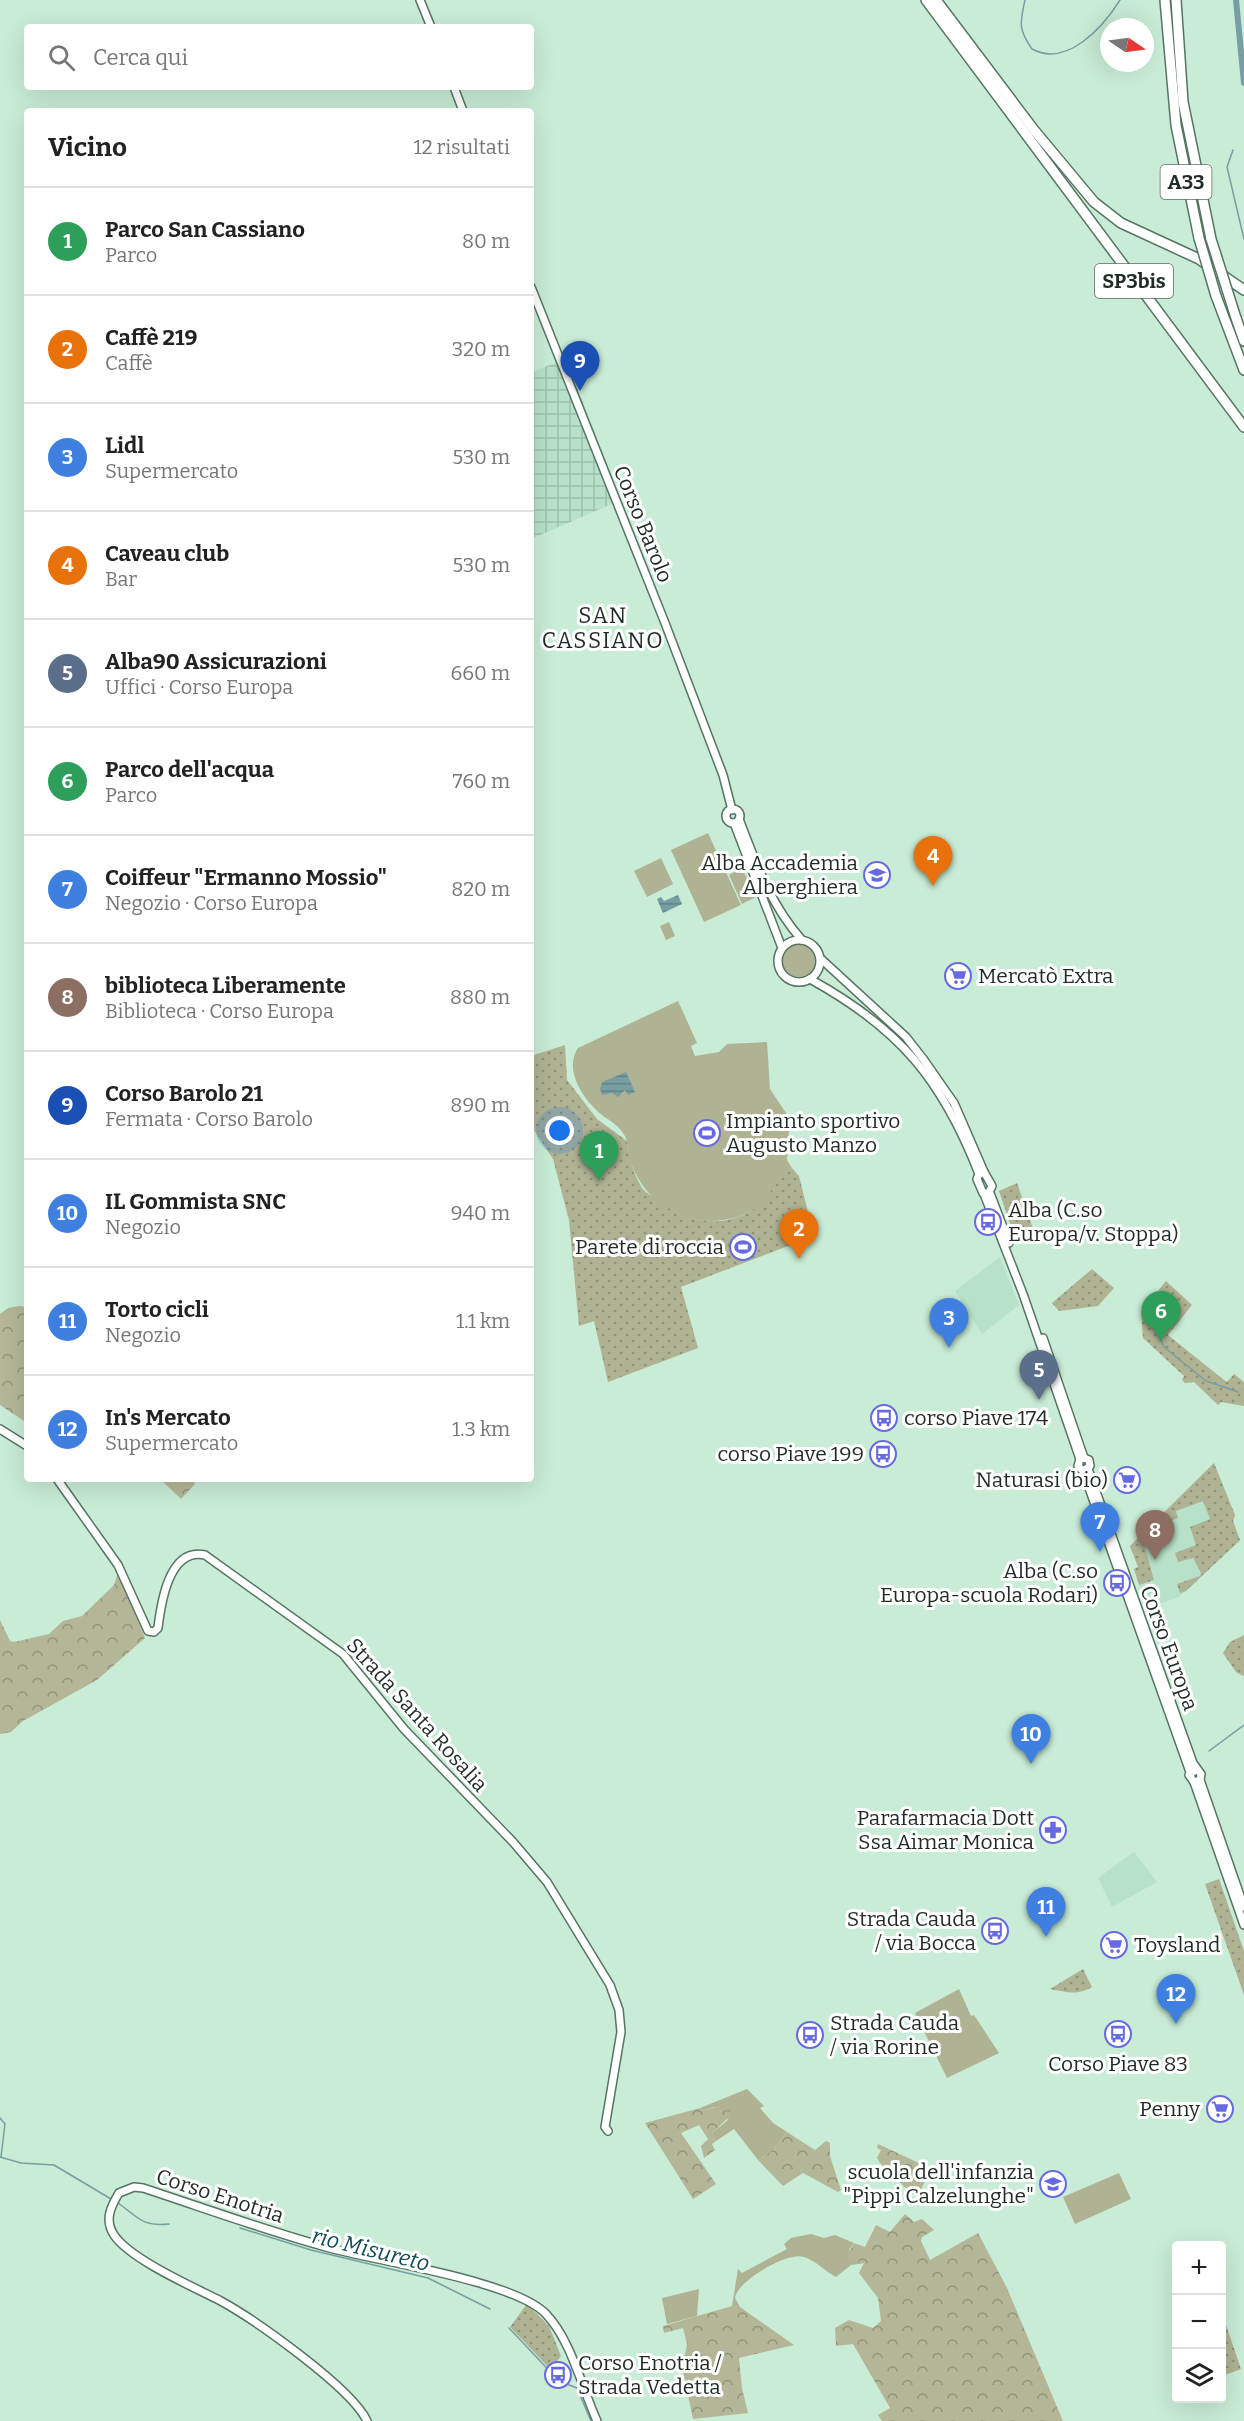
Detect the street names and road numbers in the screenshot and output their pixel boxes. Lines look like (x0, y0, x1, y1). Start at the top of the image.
road number: A33 (1160, 165, 1212, 199)
road number: SP3bis (1095, 264, 1173, 298)
street label: Corso Barolo (608, 462, 678, 586)
street label: Corso Europa (1134, 1582, 1204, 1714)
street label: Strada Santa Rosalia (341, 1633, 493, 1798)
street label: Corso Enotria (153, 2163, 288, 2229)

